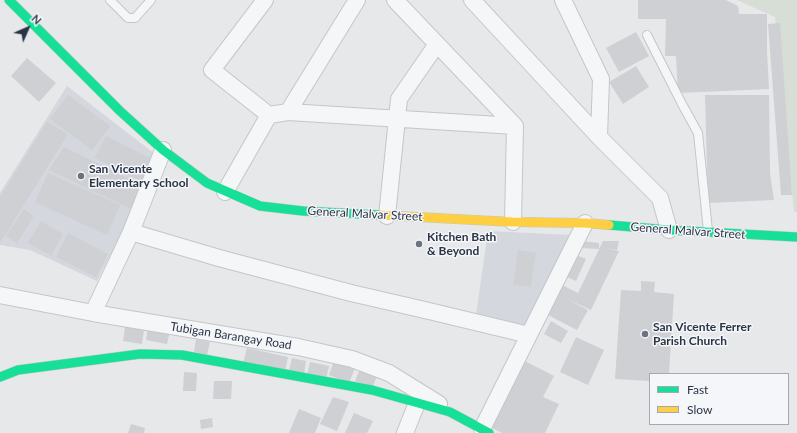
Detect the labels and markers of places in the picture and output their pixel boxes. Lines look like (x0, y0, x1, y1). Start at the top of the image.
place label: San Vicente Elementary School (89, 162, 189, 190)
marker: San Vicente Elementary School (76, 171, 86, 181)
place label: Kitchen Bath & Beyond (427, 230, 496, 258)
marker: Kitchen Bath & Beyond (414, 239, 424, 249)
place label: San Vicente Ferrer Parish Church (653, 320, 751, 348)
marker: San Vicente Ferrer Parish Church (640, 329, 650, 339)

